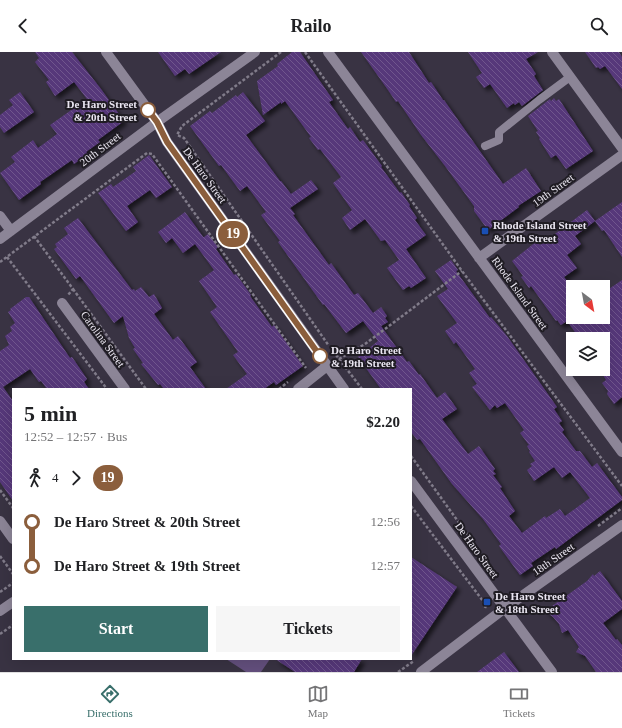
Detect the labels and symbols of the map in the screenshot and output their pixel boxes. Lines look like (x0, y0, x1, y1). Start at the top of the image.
place label: De Haro Street & 20th Street (67, 98, 137, 123)
marker: De Haro Street & 20th Street (140, 102, 156, 118)
street label: 20th Street (77, 130, 123, 168)
street label: De Haro Street (181, 145, 229, 205)
street label: 19th Street (530, 171, 576, 209)
place label: Rhode Island Street & 19th Street (493, 219, 587, 244)
line badge: 19 (215, 221, 251, 247)
marker: Rhode Island Street & 19th Street (480, 226, 490, 236)
street label: Rhode Island Street (490, 254, 550, 332)
north arrow (566, 280, 610, 324)
street label: Carolina Street (79, 309, 127, 369)
place label: De Haro Street & 19th Street (331, 344, 402, 369)
marker: De Haro Street & 19th Street (312, 348, 328, 364)
street label: De Haro Street (453, 520, 501, 580)
street label: 18th Street (530, 540, 576, 578)
place label: De Haro Street & 18th Street (495, 590, 566, 615)
marker: De Haro Street & 18th Street (482, 597, 492, 607)

